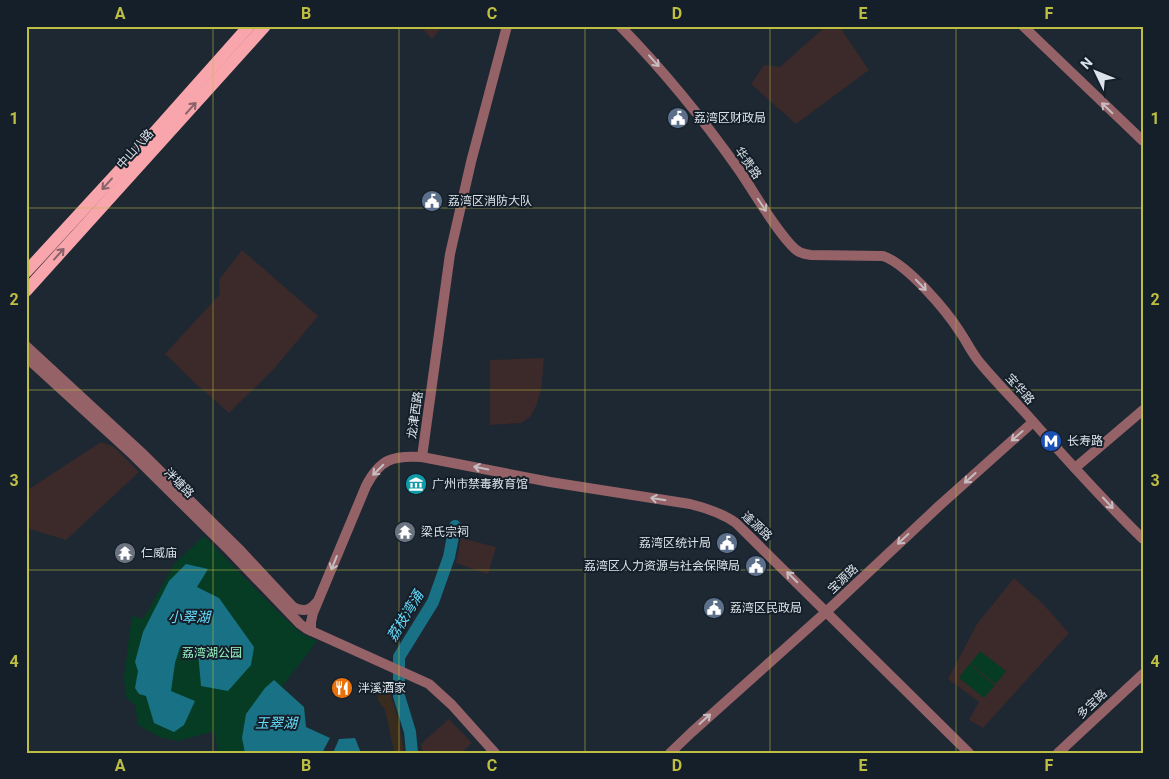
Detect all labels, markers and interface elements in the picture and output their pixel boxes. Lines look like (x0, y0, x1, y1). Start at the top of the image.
text: A (115, 4, 126, 23)
text: B (301, 4, 311, 23)
text: C (487, 4, 497, 23)
text: D (672, 4, 682, 23)
text: E (859, 4, 868, 23)
text: F (1045, 4, 1054, 23)
north arrow (1072, 48, 1122, 98)
text: N (1077, 54, 1096, 72)
one-way arrow (648, 55, 660, 68)
one-way arrow (185, 101, 197, 114)
one-way arrow (1101, 102, 1113, 114)
public building icon: 荔湾区财政局 (666, 106, 690, 130)
text: 1 (9, 109, 19, 128)
text: 1 (1150, 109, 1160, 128)
place label: 荔湾区财政局 (694, 111, 766, 125)
street label: 中山八路 (114, 126, 156, 172)
street label: 华贵路 (732, 144, 764, 182)
one-way arrow (101, 177, 113, 190)
public building icon: 荔湾区消防大队 (420, 189, 444, 213)
place label: 荔湾区消防大队 (448, 194, 532, 208)
one-way arrow (757, 198, 767, 212)
one-way arrow (53, 248, 65, 261)
one-way arrow (915, 279, 927, 291)
text: 2 (9, 290, 19, 309)
text: 2 (1150, 290, 1160, 309)
street label: 宝华路 (1003, 371, 1037, 407)
street label: 龙津西路 (405, 390, 425, 440)
metro station icon: 长寿路 (1039, 429, 1063, 453)
one-way arrow (1011, 430, 1024, 441)
place label: 长寿路 (1067, 434, 1103, 448)
one-way arrow (473, 463, 489, 472)
one-way arrow (371, 464, 384, 476)
street label: 泮塘路 (161, 465, 197, 501)
text: 3 (9, 471, 19, 490)
text: 3 (1150, 471, 1160, 490)
museum icon: 广州市禁毒教育馆 (404, 472, 428, 496)
one-way arrow (964, 472, 977, 484)
place label: 广州市禁毒教育馆 (432, 477, 528, 491)
one-way arrow (650, 493, 666, 503)
one-way arrow (1102, 497, 1114, 510)
street label: 逢源路 (739, 509, 775, 543)
temple icon: 梁氏宗祠 (393, 520, 417, 544)
place label: 梁氏宗祠 (421, 525, 469, 539)
public building icon: 荔湾区统计局 (715, 531, 739, 555)
one-way arrow (897, 533, 909, 545)
place label: 荔湾区统计局 (639, 536, 711, 550)
temple icon: 仁威庙 (113, 541, 137, 565)
place label: 仁威庙 (141, 546, 177, 560)
public building icon: 荔湾区人力资源与社会保障局 (744, 554, 768, 578)
one-way arrow (328, 556, 337, 571)
place label: 荔湾区人力资源与社会保障局 (584, 559, 740, 573)
street label: 宝源路 (825, 562, 861, 596)
one-way arrow (786, 571, 798, 583)
water label: 荔枝湾涌 (384, 586, 427, 644)
public building icon: 荔湾区民政局 (702, 596, 726, 620)
place label: 荔湾区民政局 (730, 601, 802, 615)
water label: 小翠湖 (168, 609, 212, 625)
park label: 荔湾湖公园 (182, 646, 242, 660)
text: 4 (9, 652, 19, 671)
text: 4 (1150, 652, 1160, 671)
restaurant icon: 泮溪酒家 (330, 676, 354, 700)
place label: 泮溪酒家 (358, 681, 406, 695)
street label: 多宝路 (1074, 687, 1110, 721)
one-way arrow (699, 714, 712, 725)
water label: 玉翠湖 (255, 715, 299, 731)
text: A (115, 756, 126, 775)
text: B (301, 756, 311, 775)
text: C (487, 756, 497, 775)
text: D (672, 756, 682, 775)
text: E (859, 756, 868, 775)
text: F (1045, 756, 1054, 775)

